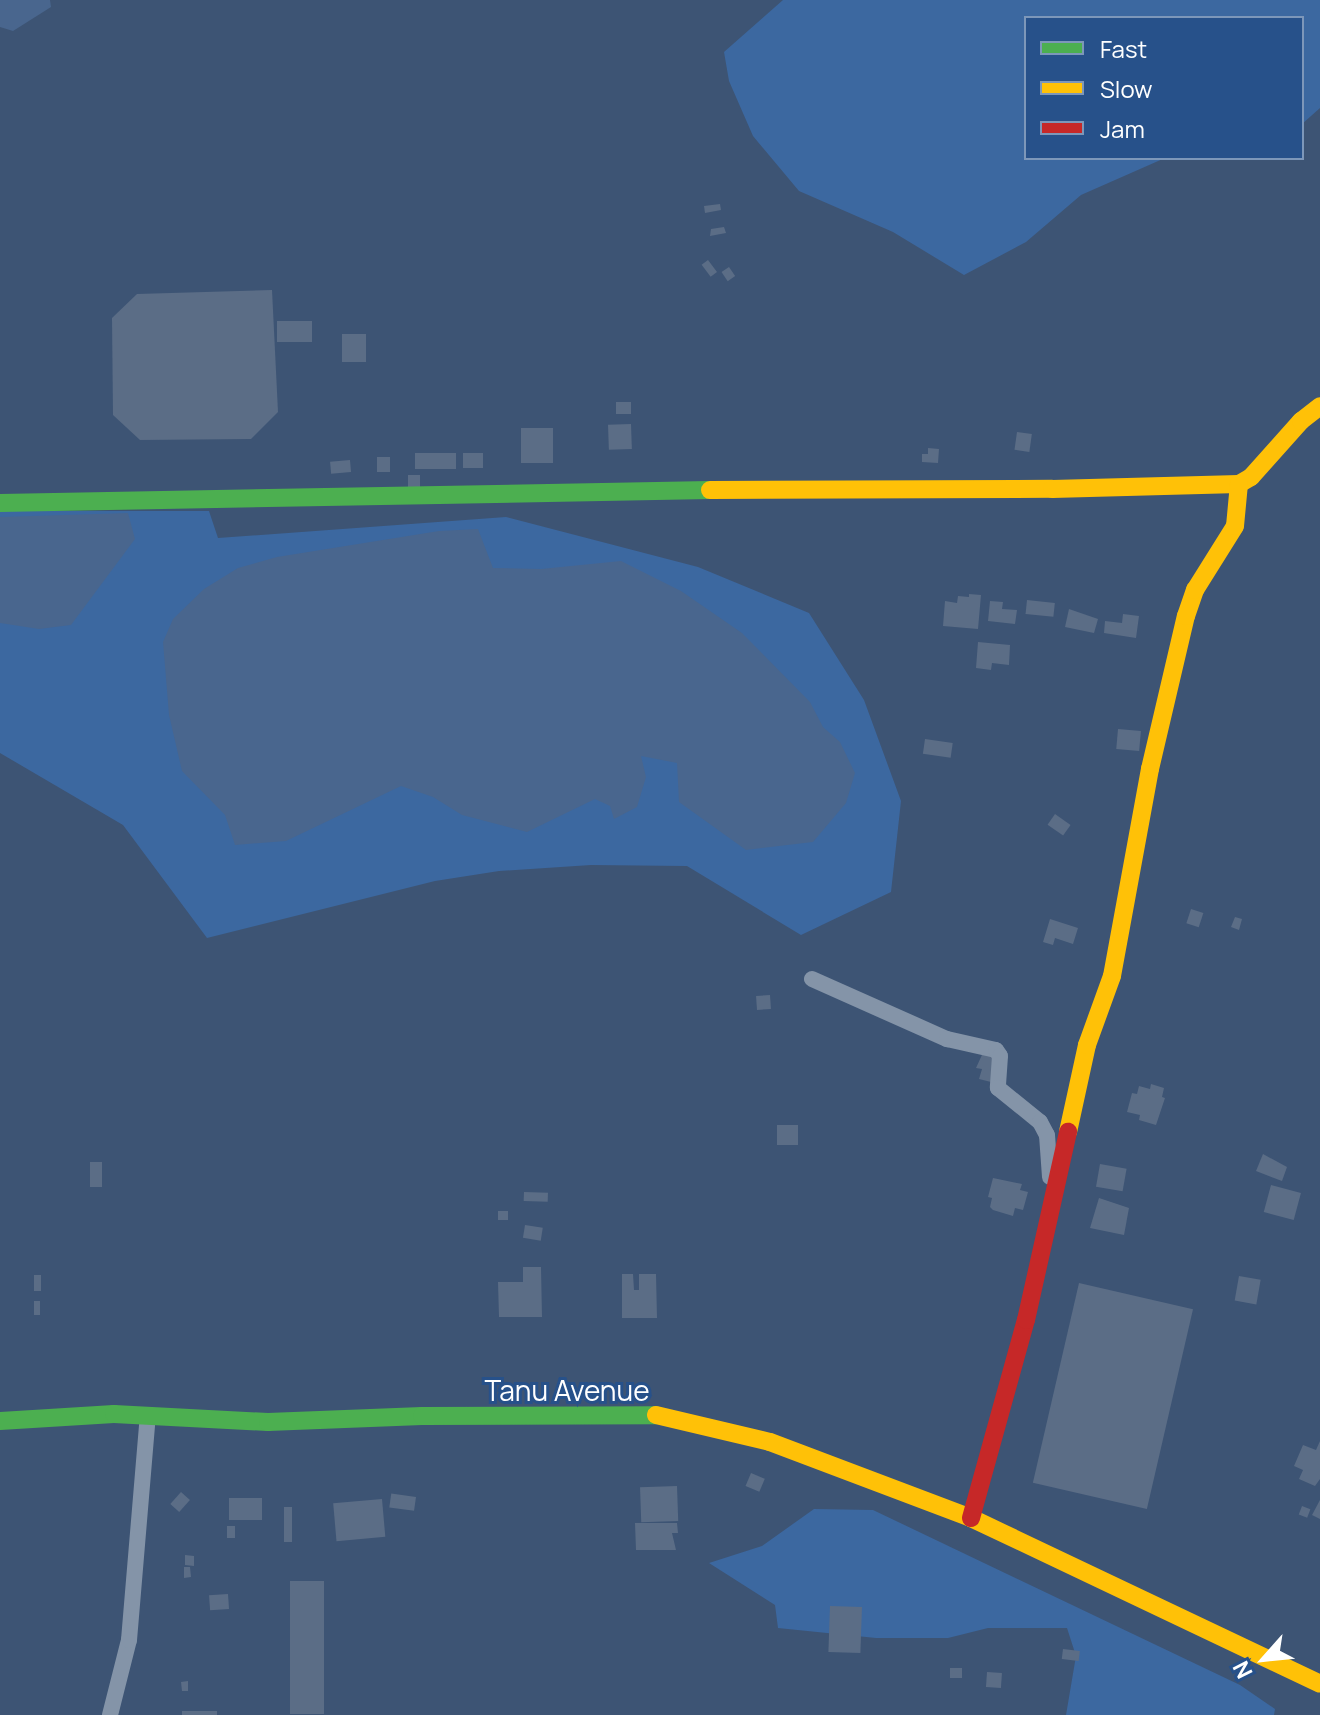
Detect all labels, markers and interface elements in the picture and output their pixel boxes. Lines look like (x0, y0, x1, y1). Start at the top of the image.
legend (1024, 16, 1304, 160)
text: Fast (1100, 32, 1147, 65)
text: Slow (1100, 72, 1153, 105)
text: Jam (1100, 112, 1145, 145)
street label: Tanu Avenue (484, 1373, 650, 1407)
north arrow (1224, 1619, 1304, 1699)
text: N (1226, 1656, 1260, 1684)

